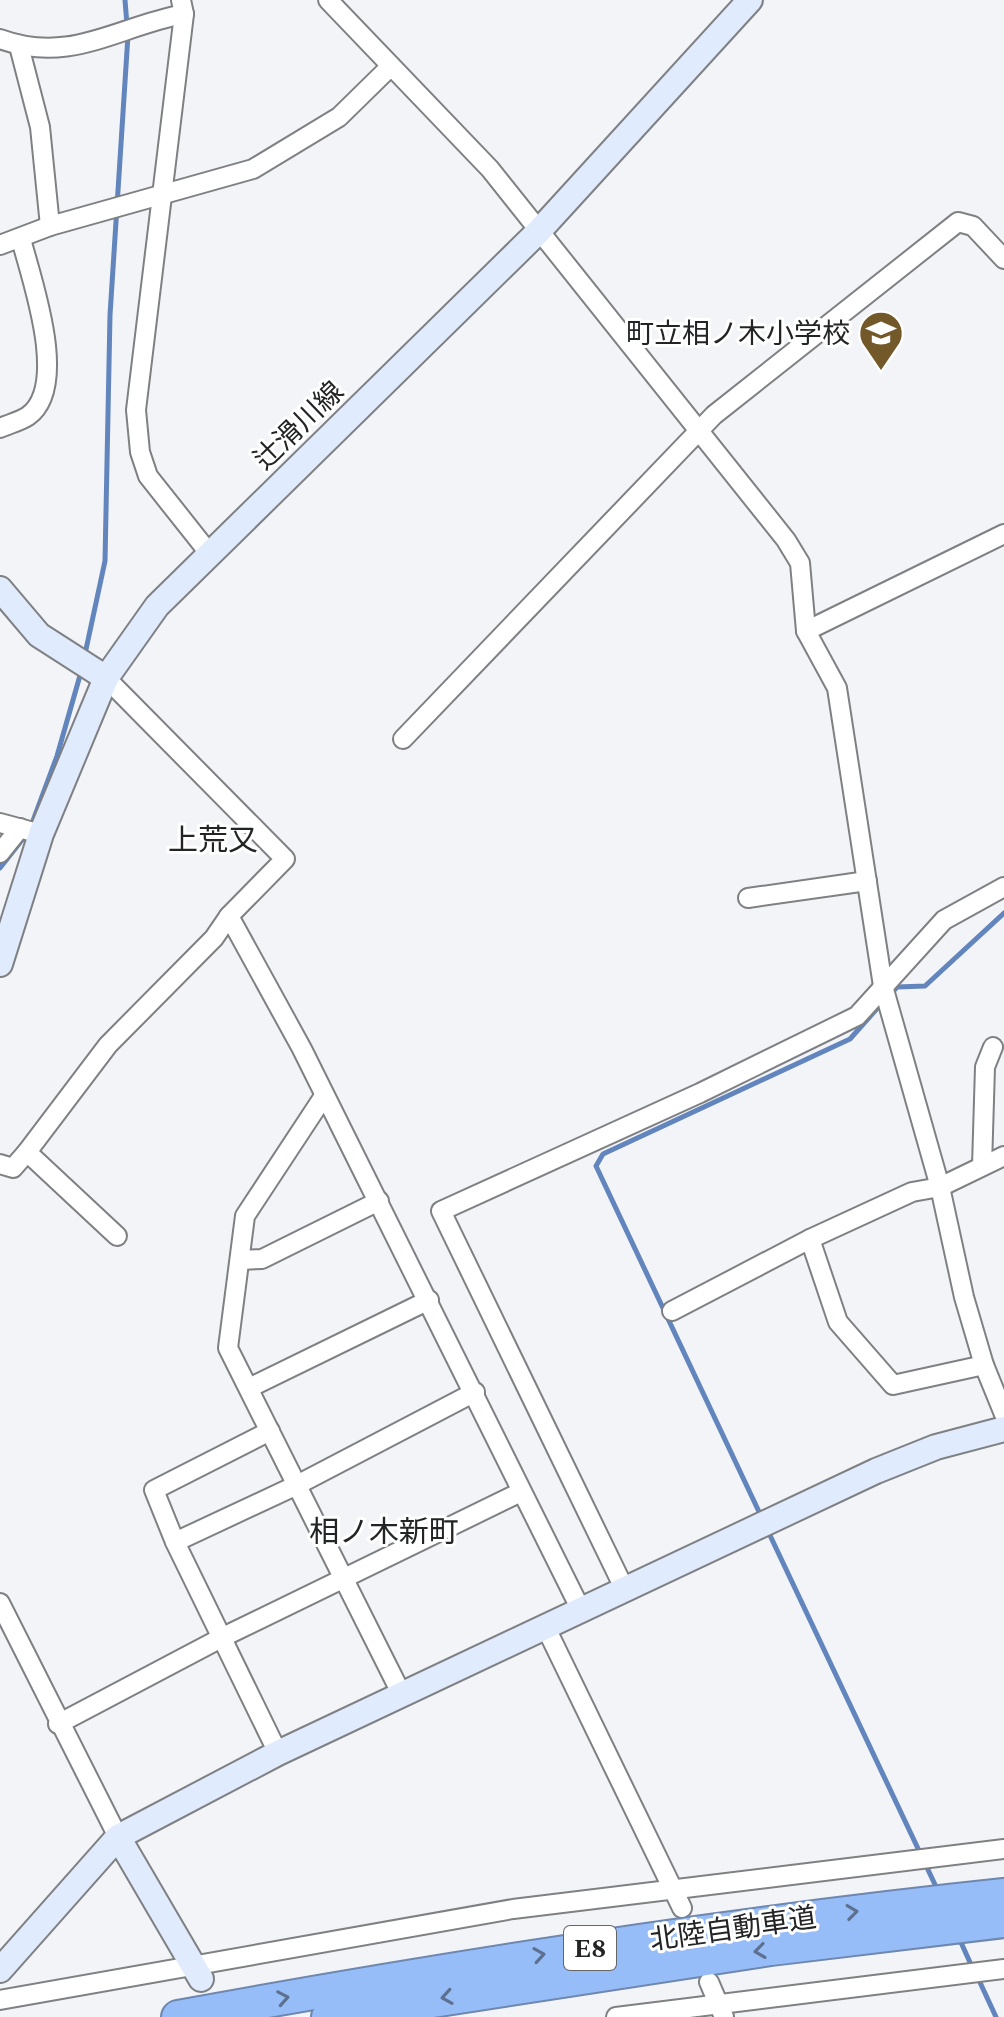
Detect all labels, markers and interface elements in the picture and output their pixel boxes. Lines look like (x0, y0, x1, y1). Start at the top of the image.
school or university icon: 町立相ノ木小学校 (857, 309, 905, 372)
place label: 町立相ノ木小学校 (626, 313, 850, 356)
street label: 辻滑川線 (244, 372, 354, 480)
district label: 上荒又 (168, 818, 258, 864)
district label: 相ノ木新町 (309, 1510, 459, 1556)
street label: 北陸自動車道 (647, 1897, 819, 1962)
one-way arrow (845, 1904, 859, 1921)
road number: E8 (564, 1926, 616, 1970)
one-way arrow (753, 1942, 767, 1959)
one-way arrow (532, 1947, 546, 1964)
one-way arrow (440, 1988, 454, 2005)
one-way arrow (276, 1990, 289, 2007)

